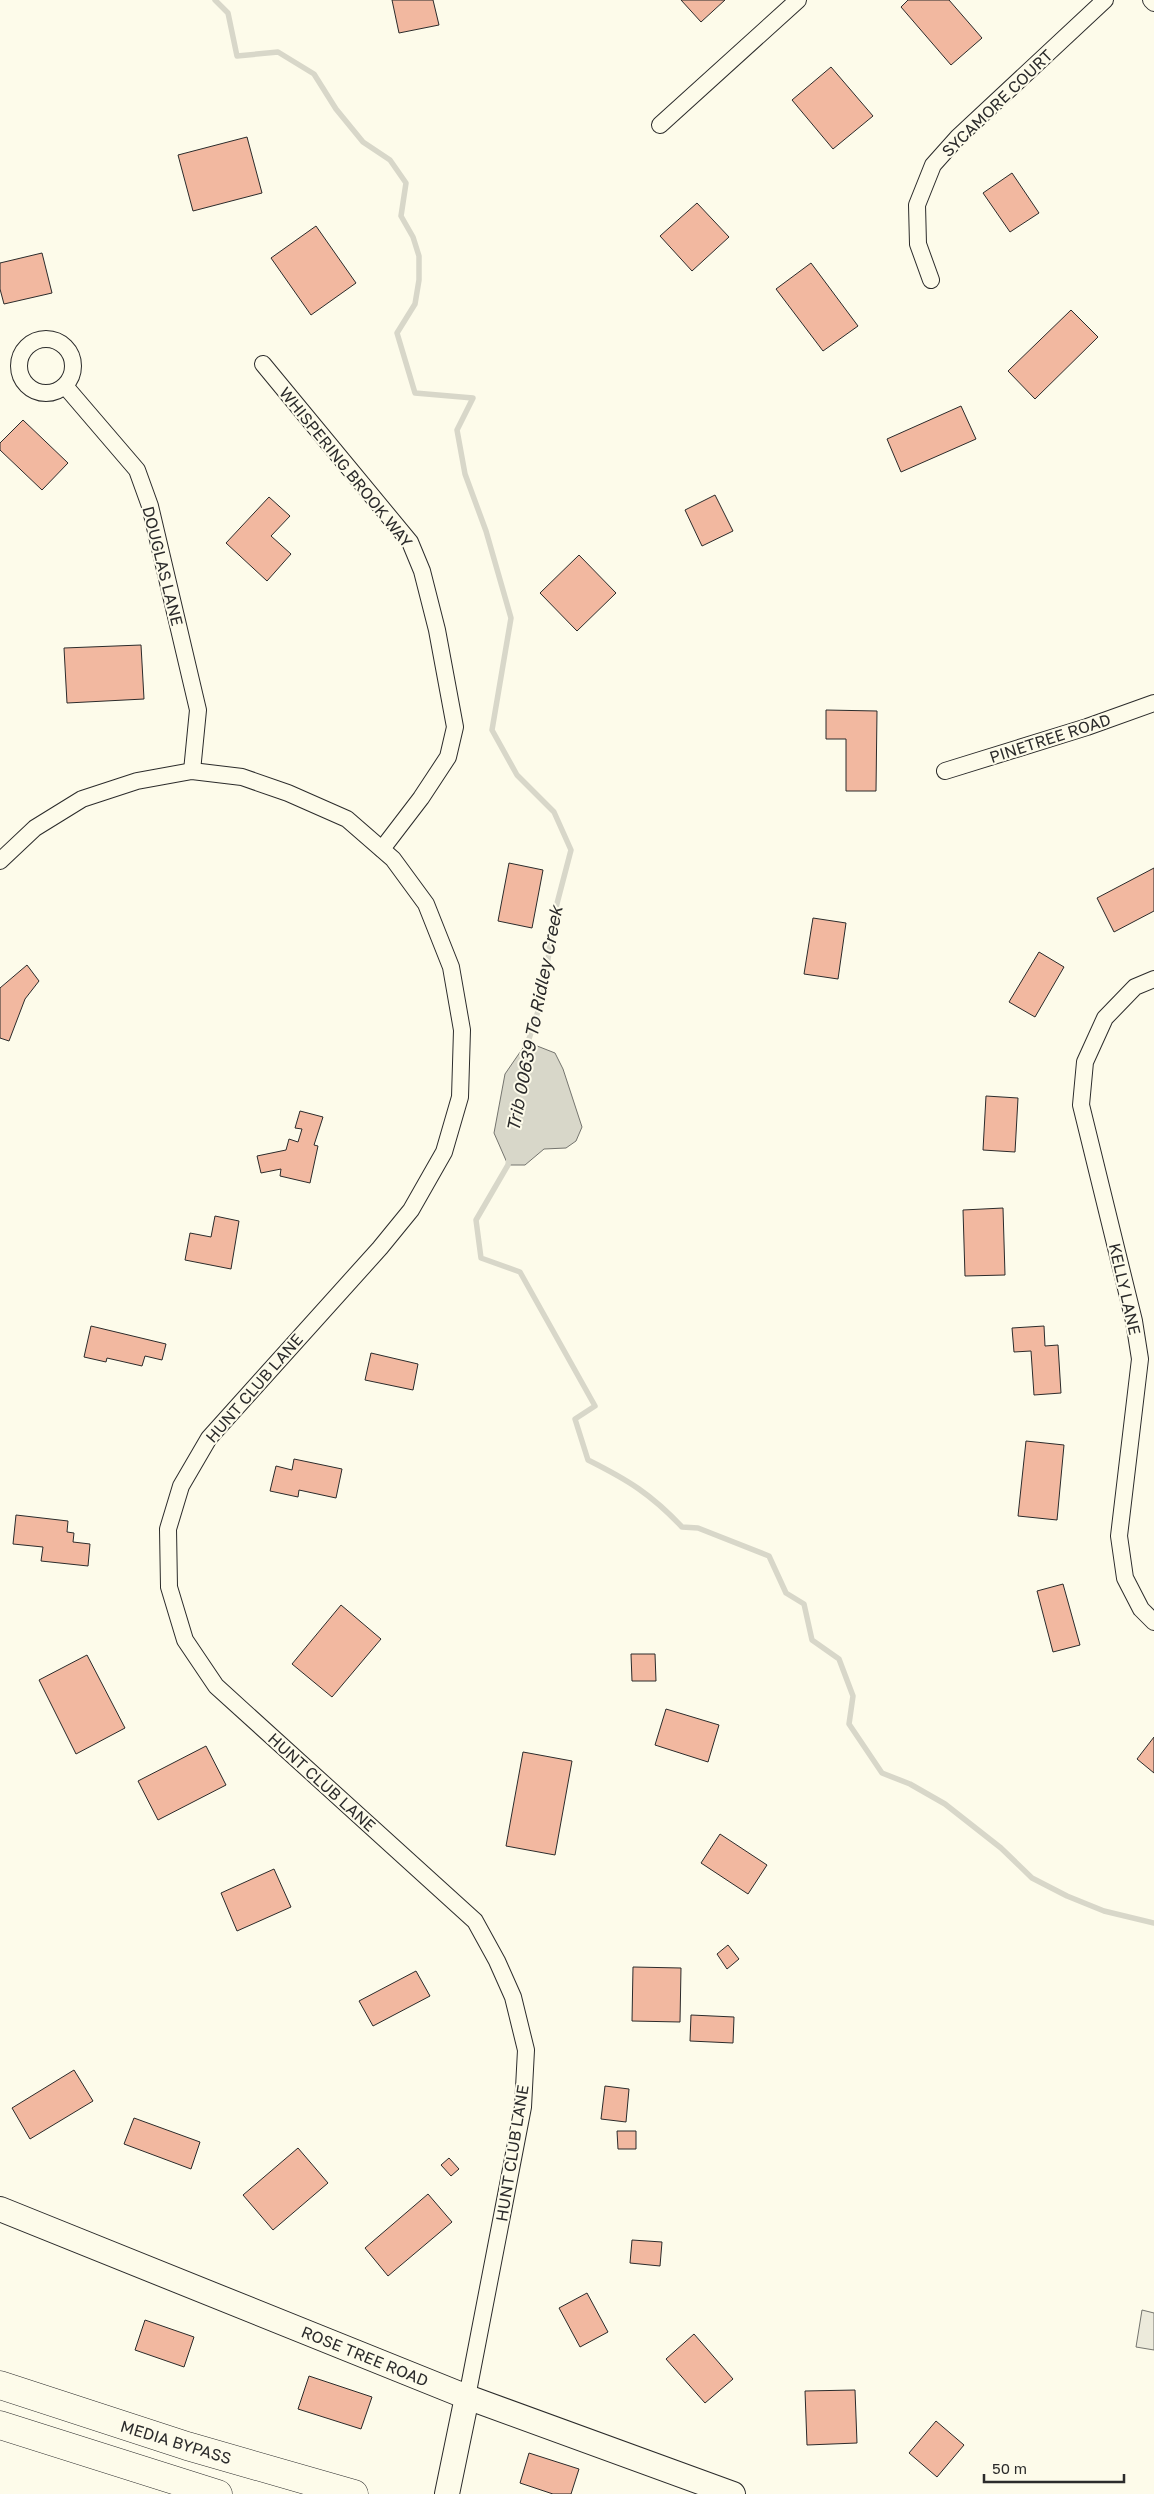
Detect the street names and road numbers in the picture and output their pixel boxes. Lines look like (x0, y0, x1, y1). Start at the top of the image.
street label: SYCAMORE COURT (937, 45, 1057, 161)
street label: WHISPERING BROOK WAY (275, 383, 417, 552)
street label: DOUGLAS LANE (138, 504, 188, 628)
street label: PINETREE ROAD (987, 709, 1113, 767)
street label: KELLY LANE (1105, 1241, 1145, 1337)
street label: HUNT CLUB LANE (201, 1329, 307, 1447)
street label: HUNT CLUB LANE (264, 1728, 380, 1836)
street label: HUNT CLUB LANE (491, 2083, 533, 2223)
street label: ROSE TREE ROAD (298, 2321, 432, 2391)
street label: MEDIA BYPASS (118, 2416, 234, 2468)

